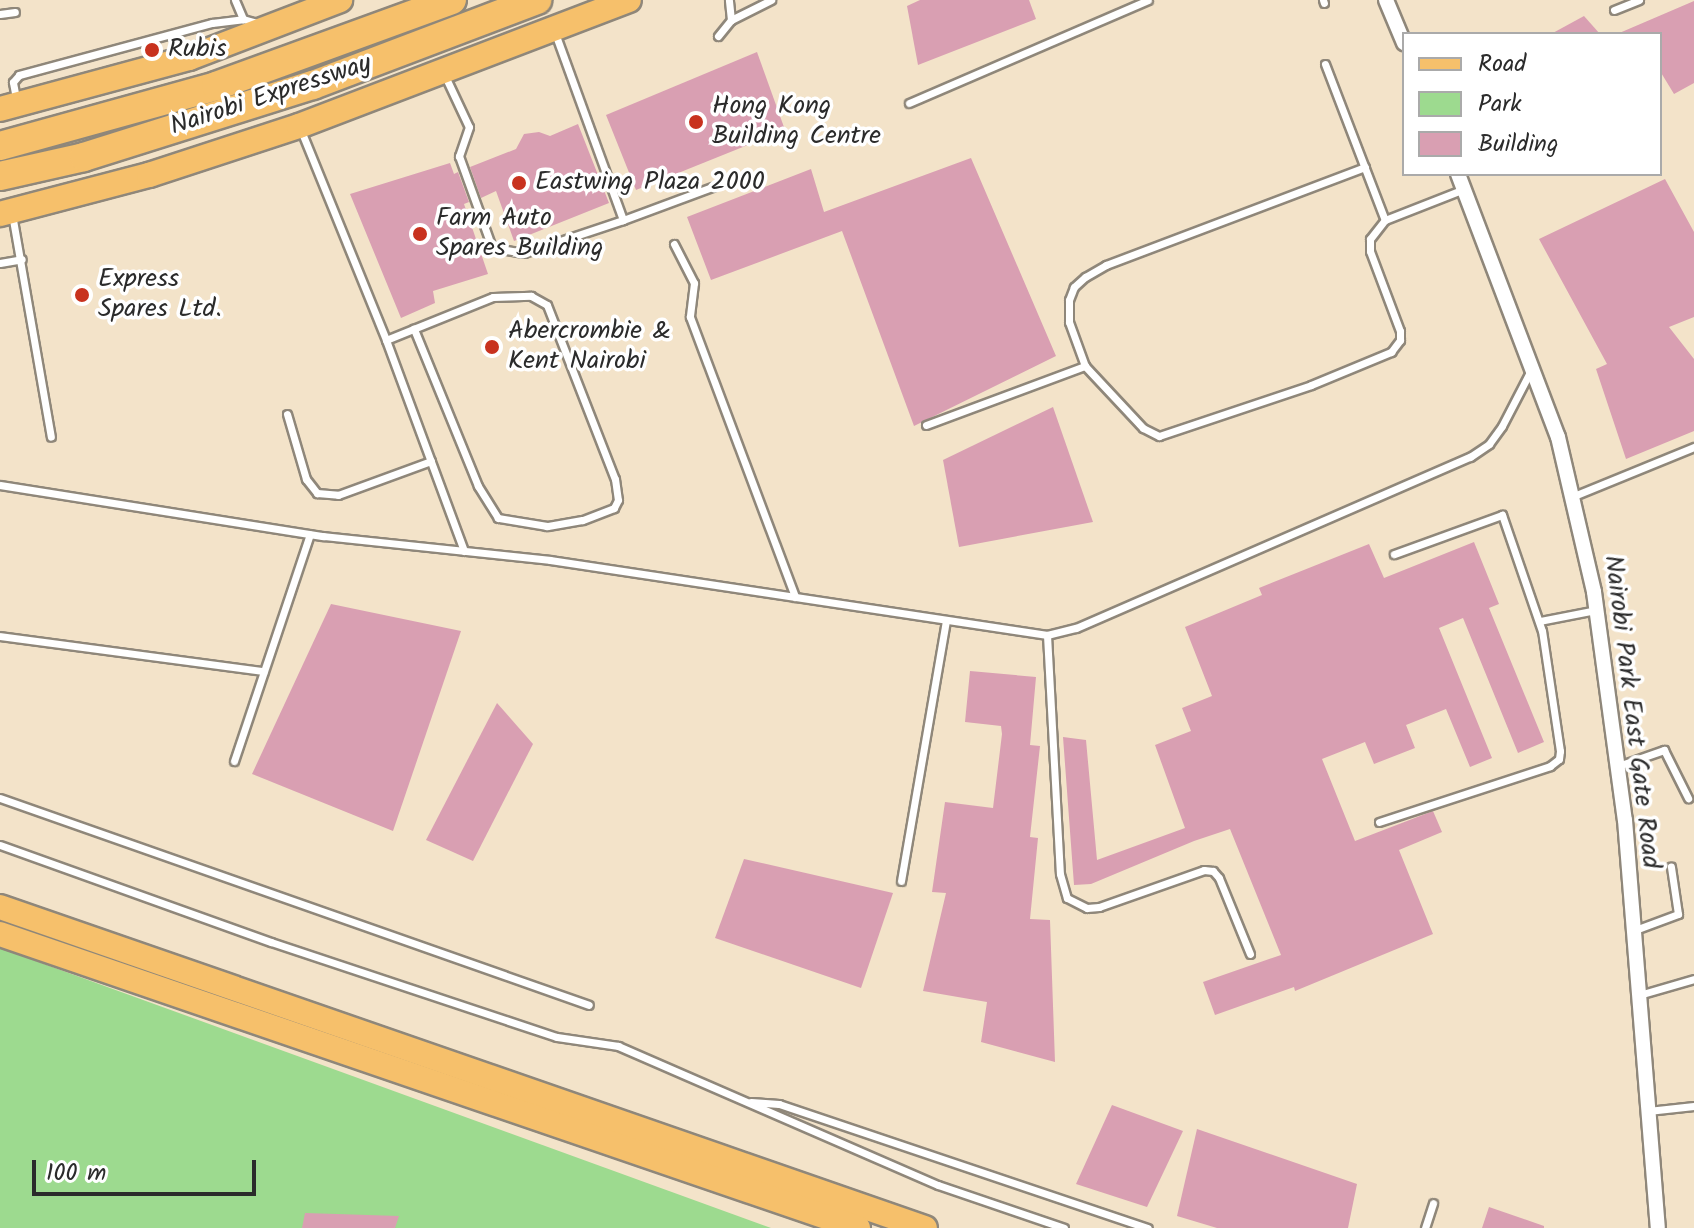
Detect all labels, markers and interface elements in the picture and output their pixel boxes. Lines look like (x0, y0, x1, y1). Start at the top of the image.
legend (1402, 32, 1662, 176)
place label: Rubis (168, 34, 227, 66)
marker: Rubis (143, 41, 161, 59)
text: Road (1478, 45, 1526, 84)
street label: Nairobi Expressway (166, 49, 376, 143)
text: Park (1478, 85, 1522, 124)
place label: Hong Kong Building Centre (712, 91, 881, 152)
marker: Hong Kong Building Centre (687, 113, 705, 131)
text: Building (1478, 125, 1558, 164)
place label: Eastwing Plaza 2000 (535, 167, 765, 199)
marker: Eastwing Plaza 2000 (510, 174, 528, 192)
place label: Farm Auto Spares Building (436, 203, 603, 264)
marker: Farm Auto Spares Building (411, 225, 429, 243)
place label: Express Spares Ltd. (98, 264, 222, 326)
marker: Express Spares Ltd. (73, 286, 91, 304)
place label: Abercrombie & Kent Nairobi (508, 316, 671, 378)
marker: Abercrombie & Kent Nairobi (483, 338, 501, 356)
street label: Nairobi Park East Gate Road (1596, 554, 1666, 870)
scale bar (36, 1144, 260, 1194)
text: 100 m (46, 1154, 106, 1193)

